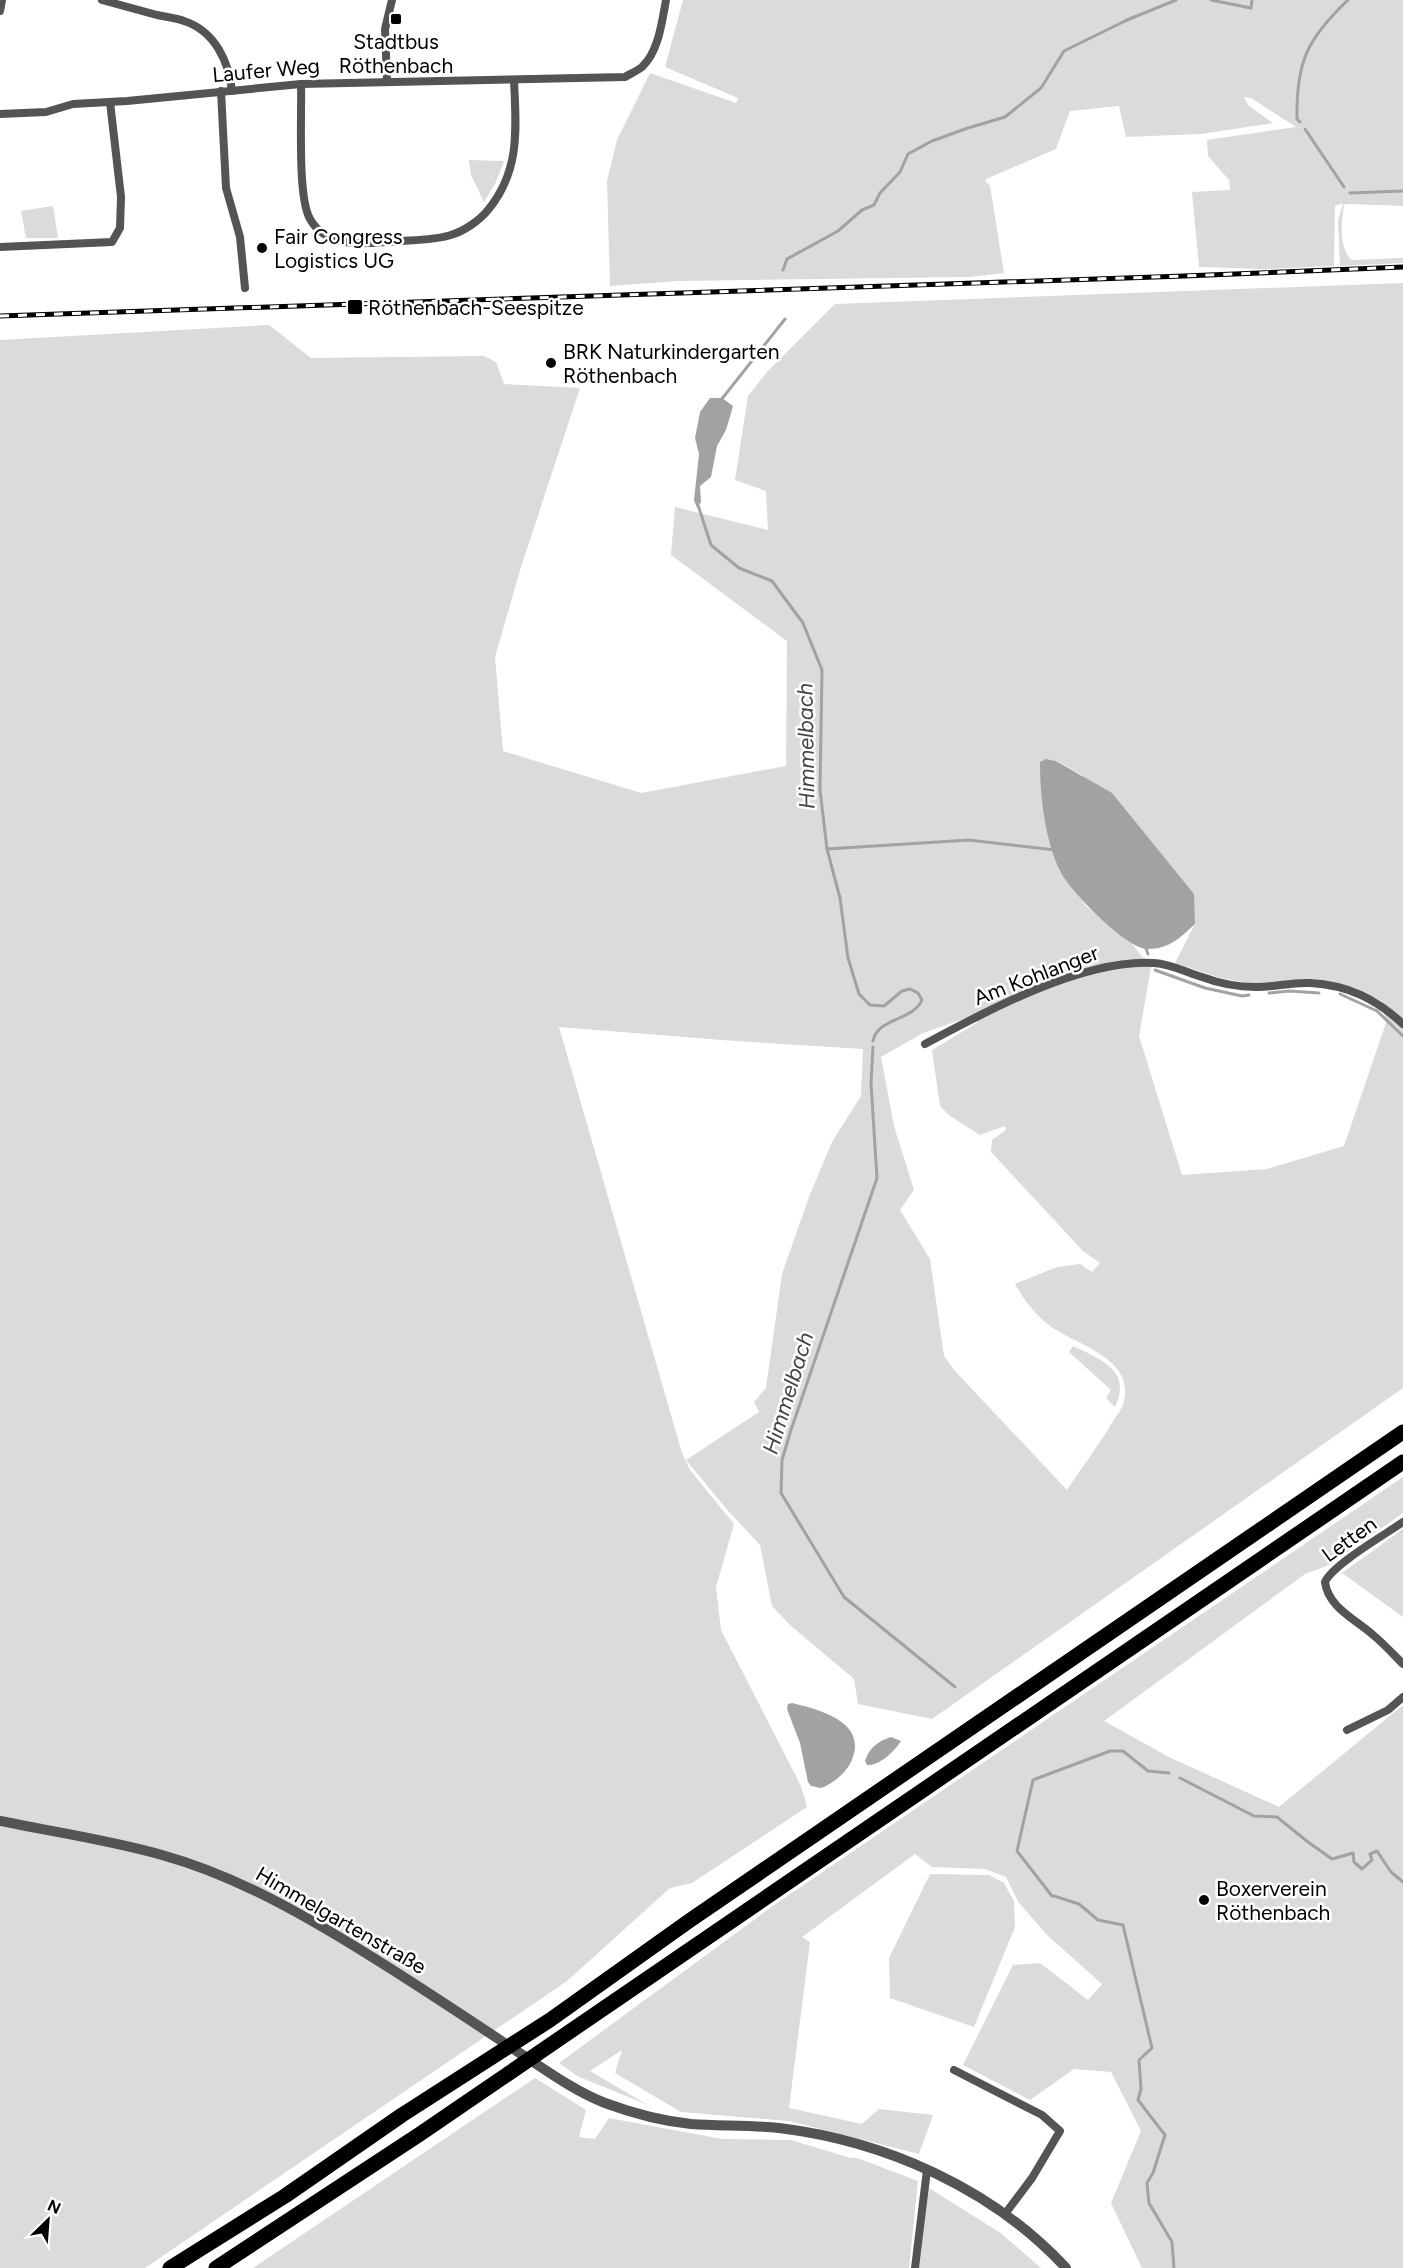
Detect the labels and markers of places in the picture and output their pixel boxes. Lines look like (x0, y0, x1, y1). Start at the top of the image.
marker: Stadtbus Röthenbach (389, 12, 403, 26)
place label: Stadtbus Röthenbach (339, 29, 453, 78)
place label: Fair Congress Logistics UG (274, 224, 403, 273)
marker: Fair Congress Logistics UG (255, 241, 269, 255)
place label: Röthenbach-Seespitze (368, 295, 584, 320)
marker: Röthenbach-Seespitze (346, 298, 364, 316)
place label: BRK Naturkindergarten Röthenbach (563, 339, 780, 388)
marker: BRK Naturkindergarten Röthenbach (544, 356, 558, 370)
place label: Boxerverein Röthenbach (1216, 1876, 1330, 1925)
marker: Boxerverein Röthenbach (1197, 1893, 1211, 1907)

